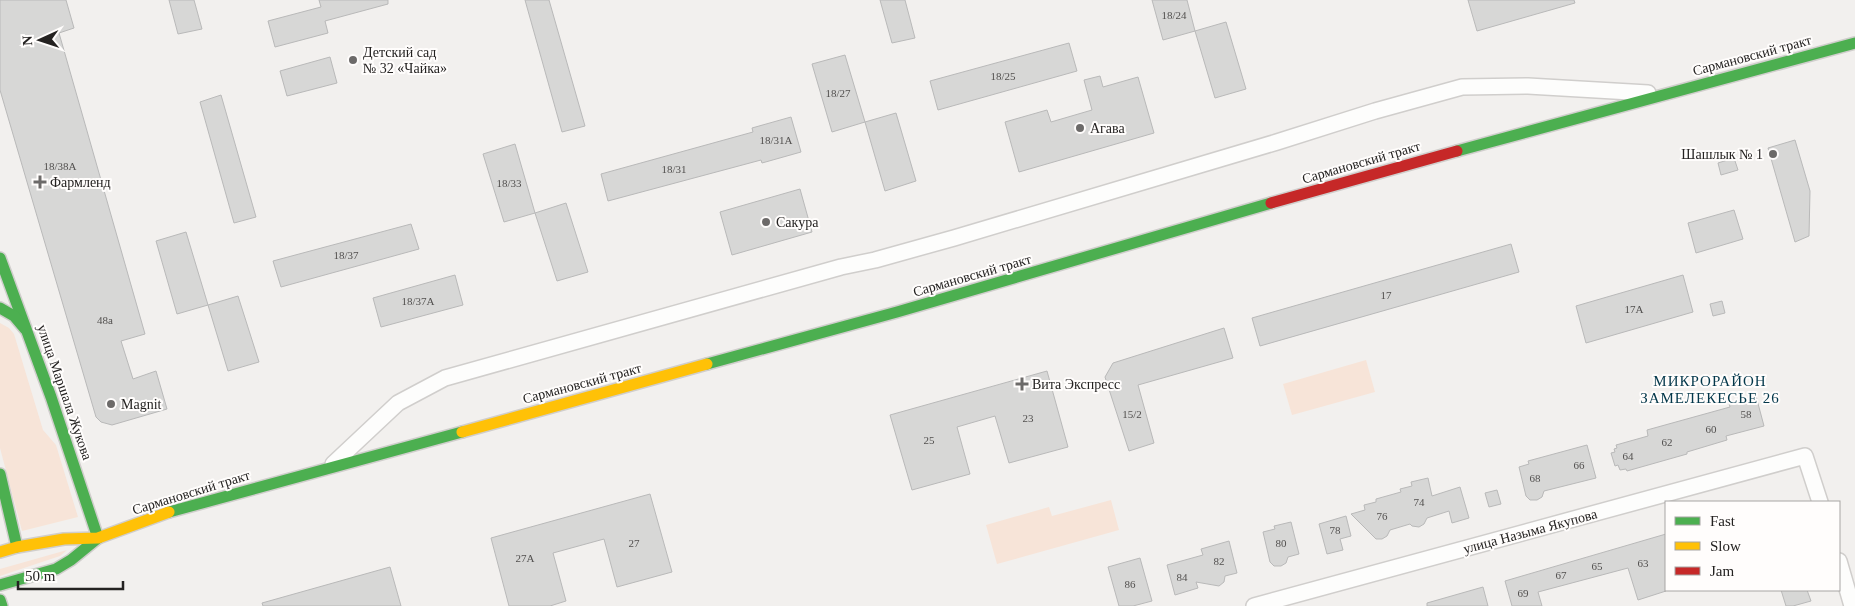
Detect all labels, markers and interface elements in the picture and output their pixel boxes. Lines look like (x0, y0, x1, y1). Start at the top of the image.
house number: 18/24 (1161, 9, 1187, 21)
north arrow (15, 15, 65, 65)
street label: Сармановский тракт (1691, 32, 1813, 79)
text: N (20, 35, 35, 46)
place label: Детский сад № 32 «Чайка» (363, 45, 447, 76)
marker: Детский сад № 32 «Чайка» (347, 54, 359, 66)
house number: 18/25 (990, 70, 1016, 82)
house number: 18/27 (825, 87, 851, 99)
place label: Агава (1090, 121, 1125, 136)
marker: Агава (1074, 122, 1086, 134)
house number: 18/31А (760, 134, 793, 146)
street label: Сармановский тракт (1300, 138, 1422, 187)
place label: Шашлык № 1 (1681, 147, 1763, 162)
marker: Шашлык № 1 (1767, 148, 1779, 160)
house number: 18/38А (44, 160, 77, 172)
house number: 18/31 (661, 163, 687, 175)
place label: Фармленд (50, 175, 111, 190)
marker: Фармленд (34, 176, 46, 188)
house number: 18/33 (496, 177, 522, 189)
place label: Сакура (776, 215, 819, 230)
marker: Сакура (760, 216, 772, 228)
house number: 18/37 (333, 249, 359, 261)
street label: Сармановский тракт (911, 251, 1033, 300)
house number: 17 (1381, 289, 1392, 301)
house number: 18/37А (402, 295, 435, 307)
house number: 17А (1625, 303, 1644, 315)
house number: 48а (97, 314, 113, 326)
street label: улица Маршала Жукова (34, 323, 95, 463)
street label: Сармановский тракт (521, 360, 643, 407)
district label: МИКРОРАЙОН ЗАМЕЛЕКЕСЬЕ 26 (1640, 373, 1780, 406)
place label: Вита Экспресс (1032, 377, 1120, 392)
marker: Вита Экспресс (1016, 378, 1028, 390)
place label: Magnit (121, 397, 162, 412)
marker: Magnit (105, 398, 117, 410)
house number: 15/2 (1122, 408, 1142, 420)
house number: 58 (1741, 408, 1752, 420)
house number: 23 (1023, 412, 1034, 424)
house number: 60 (1706, 423, 1717, 435)
house number: 25 (924, 434, 935, 446)
house number: 62 (1662, 436, 1673, 448)
house number: 64 (1623, 450, 1634, 462)
house number: 66 (1574, 459, 1585, 471)
street label: Сармановский тракт (131, 467, 252, 517)
house number: 68 (1530, 472, 1541, 484)
house number: 74 (1414, 496, 1425, 508)
legend (1665, 501, 1840, 591)
street label: улица Назыма Якупова (1462, 506, 1599, 557)
house number: 76 (1377, 510, 1388, 522)
text: Fast (1710, 513, 1736, 529)
house number: 78 (1330, 524, 1341, 536)
house number: 27 (629, 537, 640, 549)
house number: 80 (1276, 537, 1287, 549)
text: Slow (1710, 538, 1741, 554)
house number: 27А (516, 552, 535, 564)
house number: 82 (1214, 555, 1225, 567)
house number: 63 (1638, 557, 1649, 569)
scale bar (18, 558, 122, 590)
house number: 65 (1592, 560, 1603, 572)
text: Jam (1710, 563, 1734, 579)
text: 50 m (25, 568, 56, 584)
house number: 67 (1556, 569, 1567, 581)
house number: 84 (1177, 571, 1188, 583)
house number: 86 (1125, 578, 1136, 590)
house number: 69 (1518, 587, 1529, 599)

